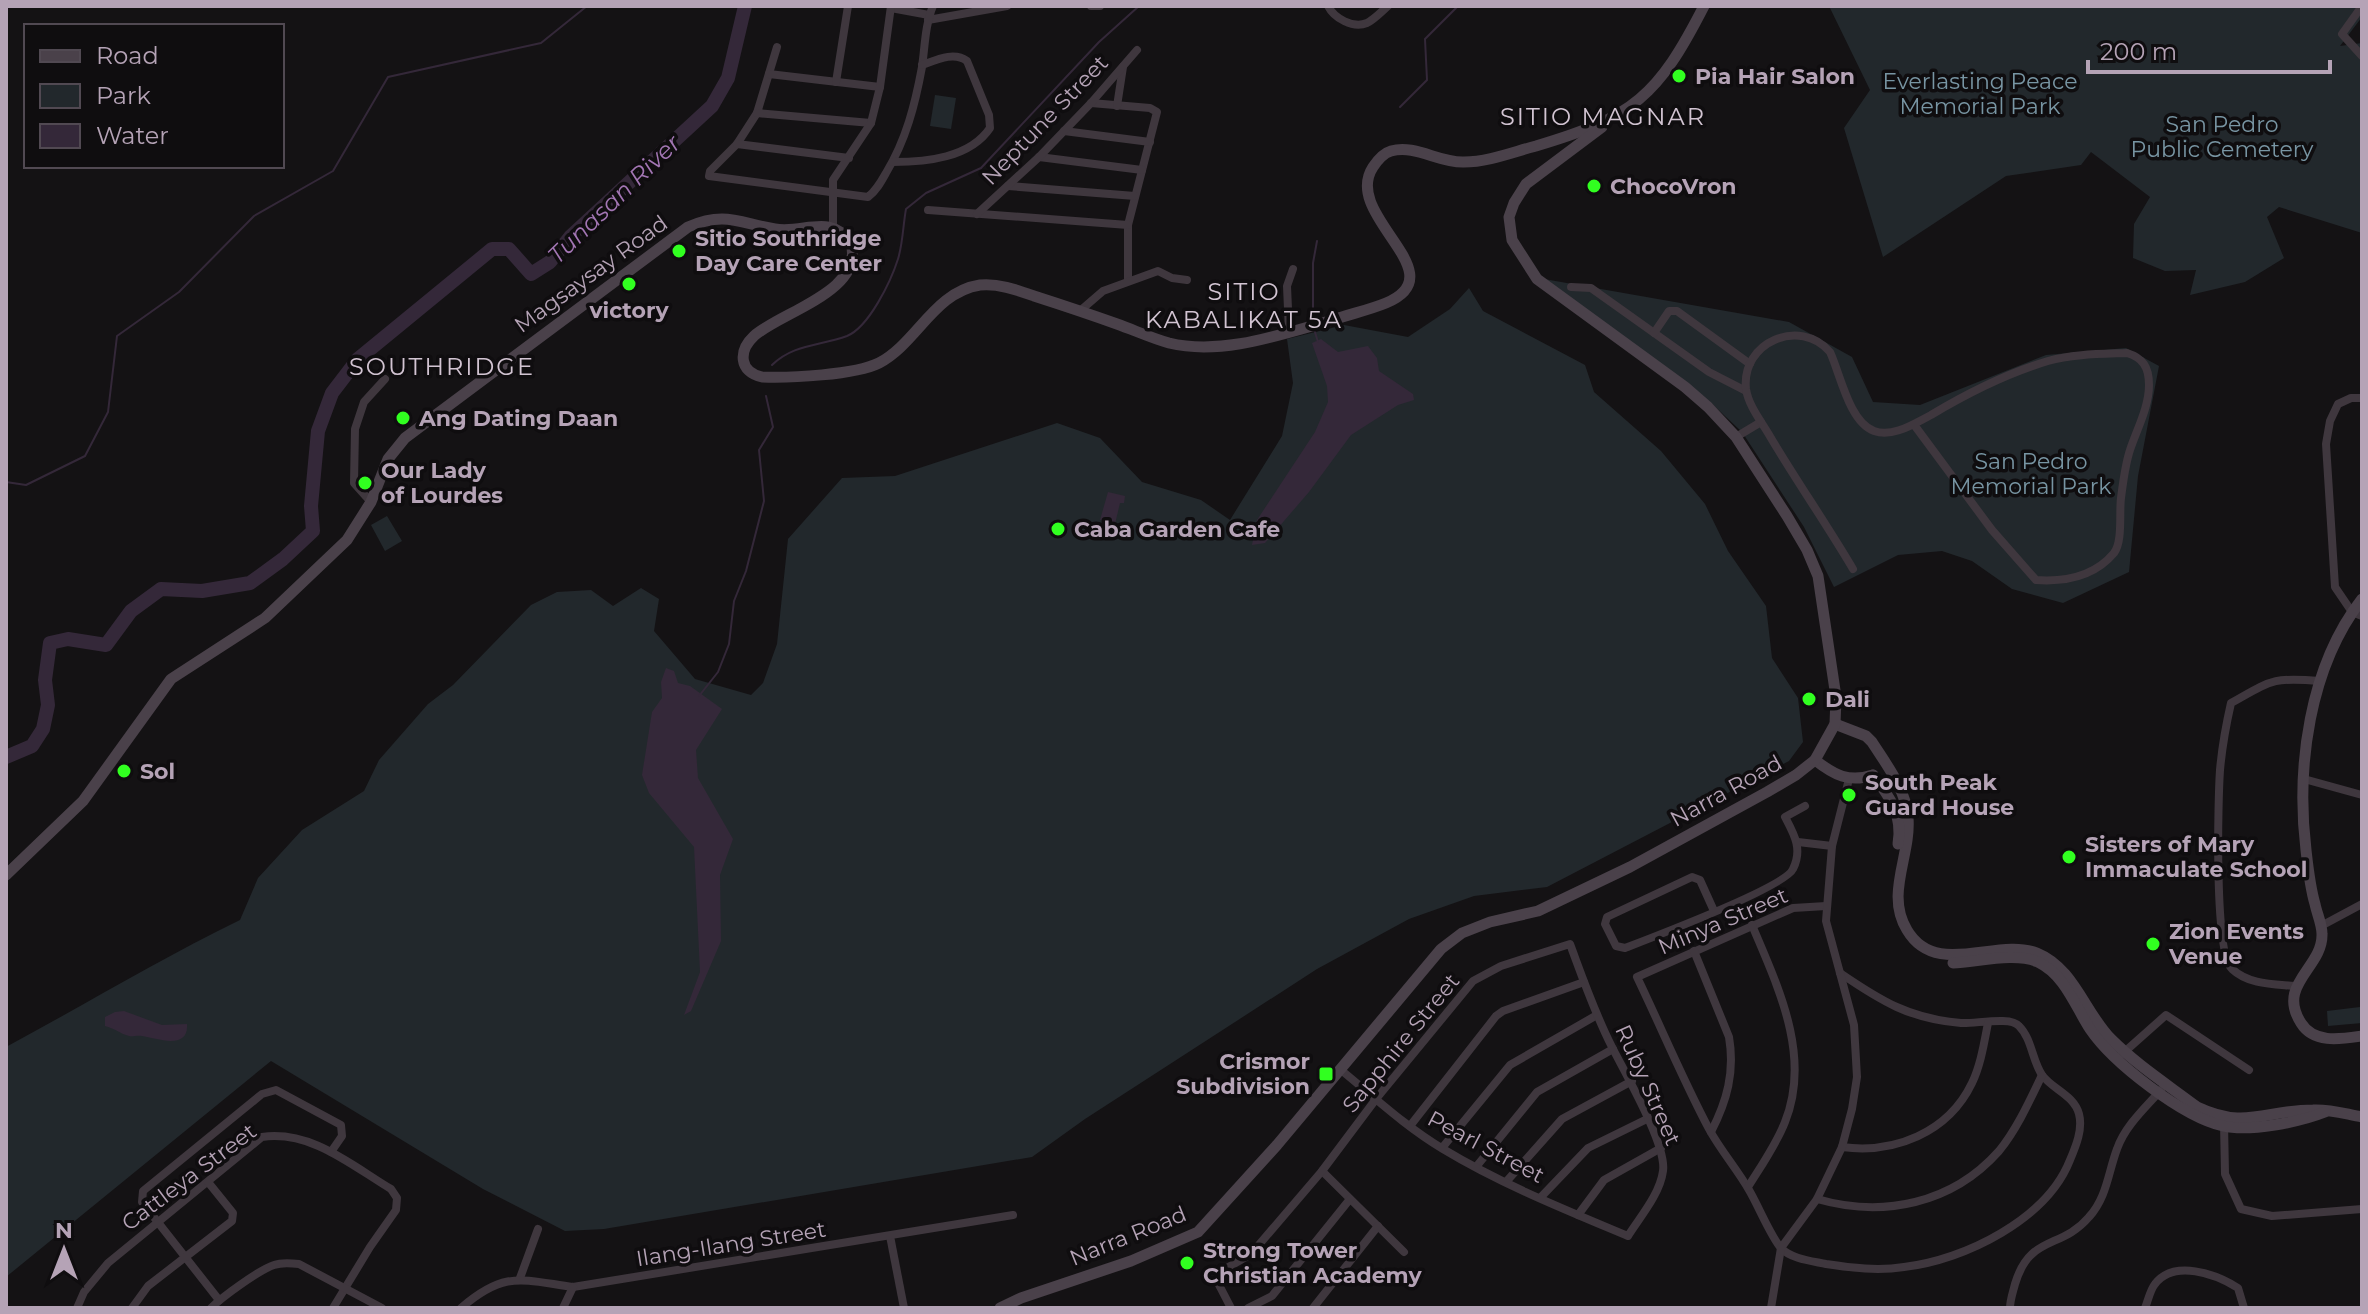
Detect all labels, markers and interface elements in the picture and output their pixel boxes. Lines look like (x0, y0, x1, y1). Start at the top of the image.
legend (24, 24, 284, 168)
scale bar (2088, 24, 2330, 74)
text: 200 m (2100, 37, 2177, 66)
text: Road (96, 41, 159, 70)
street label: Neptune Street (976, 49, 1114, 191)
place label: Pia Hair Salon (1695, 63, 1855, 90)
marker: Pia Hair Salon (1670, 67, 1688, 85)
park label: Everlasting Peace Memorial Park (1882, 68, 2078, 120)
text: Park (96, 81, 151, 110)
district label: SITIO MAGNAR (1500, 102, 1706, 131)
park label: San Pedro Public Cemetery (2131, 111, 2314, 163)
text: Water (96, 121, 169, 150)
water label: Tunasan River (542, 127, 687, 270)
place label: ChocoVron (1610, 173, 1737, 200)
marker: ChocoVron (1585, 177, 1603, 195)
street label: Magsaysay Road (509, 209, 673, 339)
place label: Sitio Southridge Day Care Center (695, 225, 882, 277)
marker: Sitio Southridge Day Care Center (670, 242, 688, 260)
marker: victory (620, 275, 638, 293)
district label: SITIO KABALIKAT 5A (1145, 277, 1343, 334)
place label: victory (588, 297, 669, 324)
district label: SOUTHRIDGE (349, 352, 535, 381)
place label: Ang Dating Daan (418, 405, 618, 432)
marker: Ang Dating Daan (394, 409, 412, 427)
park label: San Pedro Memorial Park (1951, 448, 2112, 500)
place label: Our Lady of Lourdes (381, 457, 503, 509)
marker: Our Lady of Lourdes (356, 474, 374, 492)
place label: Caba Garden Cafe (1074, 516, 1280, 543)
marker: Caba Garden Cafe (1049, 520, 1067, 538)
place label: Dali (1825, 686, 1870, 713)
marker: Dali (1800, 690, 1818, 708)
street label: Narra Road (1665, 749, 1787, 833)
place label: Sol (140, 758, 175, 785)
marker: Sol (115, 762, 133, 780)
place label: South Peak Guard House (1865, 769, 2014, 821)
marker: South Peak Guard House (1840, 786, 1858, 804)
place label: Sisters of Mary Immaculate School (2085, 831, 2307, 883)
marker: Sisters of Mary Immaculate School (2060, 848, 2078, 866)
street label: Minya Street (1654, 882, 1792, 960)
place label: Zion Events Venue (2168, 918, 2304, 970)
marker: Zion Events Venue (2144, 935, 2162, 953)
street label: Sapphire Street (1337, 968, 1465, 1118)
street label: Ruby Street (1609, 1020, 1687, 1150)
place label: Crismor Subdivision (1176, 1048, 1310, 1100)
marker: Crismor Subdivision (1317, 1065, 1335, 1083)
street label: Pearl Street (1423, 1105, 1549, 1189)
street label: Cattleya Street (116, 1117, 262, 1236)
street label: Narra Road (1066, 1200, 1190, 1272)
north arrow (24, 1210, 104, 1290)
street label: Ilang-Ilang Street (634, 1216, 828, 1272)
text: N (55, 1217, 73, 1244)
place label: Strong Tower Christian Academy (1203, 1237, 1422, 1289)
marker: Strong Tower Christian Academy (1178, 1254, 1196, 1272)

